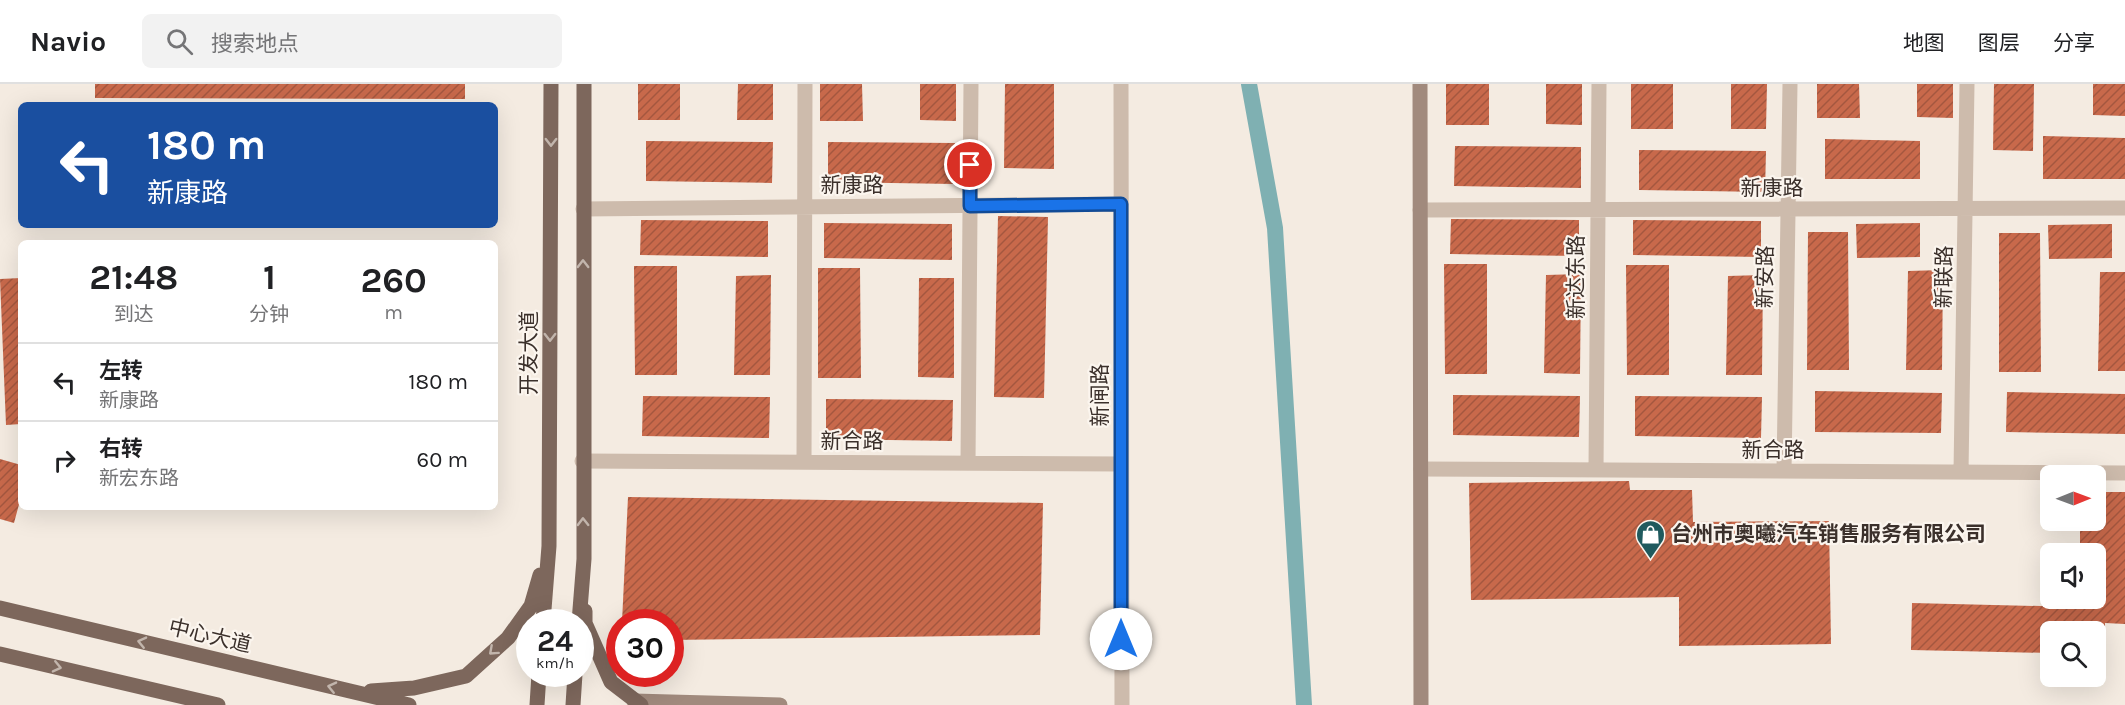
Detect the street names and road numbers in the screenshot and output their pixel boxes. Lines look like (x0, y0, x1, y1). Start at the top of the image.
street label: 新康路 (821, 173, 884, 197)
street label: 新康路 (1741, 176, 1804, 200)
street label: 新达东路 (1564, 235, 1588, 319)
street label: 新安路 (1752, 245, 1778, 309)
street label: 新联路 (1931, 245, 1957, 309)
street label: 开发大道 (517, 311, 541, 395)
street label: 新闸路 (1088, 364, 1112, 427)
street label: 新合路 (821, 429, 884, 453)
street label: 新合路 (1742, 438, 1805, 462)
street label: 中心大道 (166, 615, 254, 657)

